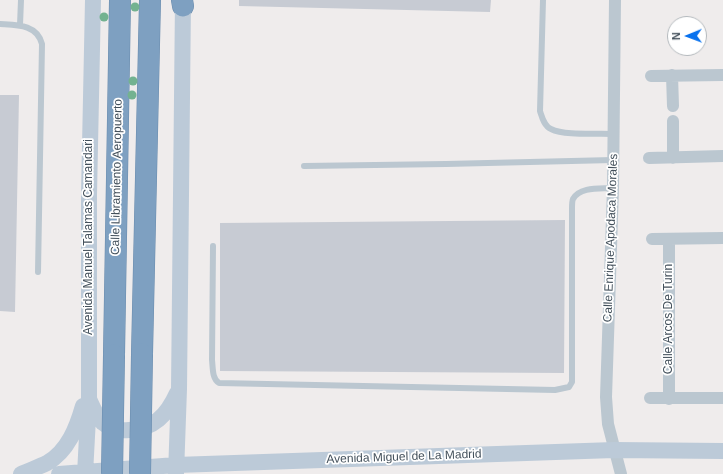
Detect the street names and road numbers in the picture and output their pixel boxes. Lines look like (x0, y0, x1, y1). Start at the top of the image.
street label: Calle Libramiento Aeropuerto (108, 99, 126, 255)
street label: Avenida Manuel Talamas Camandari (82, 139, 96, 335)
street label: Calle Enrique Apodaca Morales (601, 153, 621, 323)
street label: Calle Arcos De Turin (662, 264, 676, 374)
street label: Avenida Miguel de La Madrid (326, 447, 482, 467)

